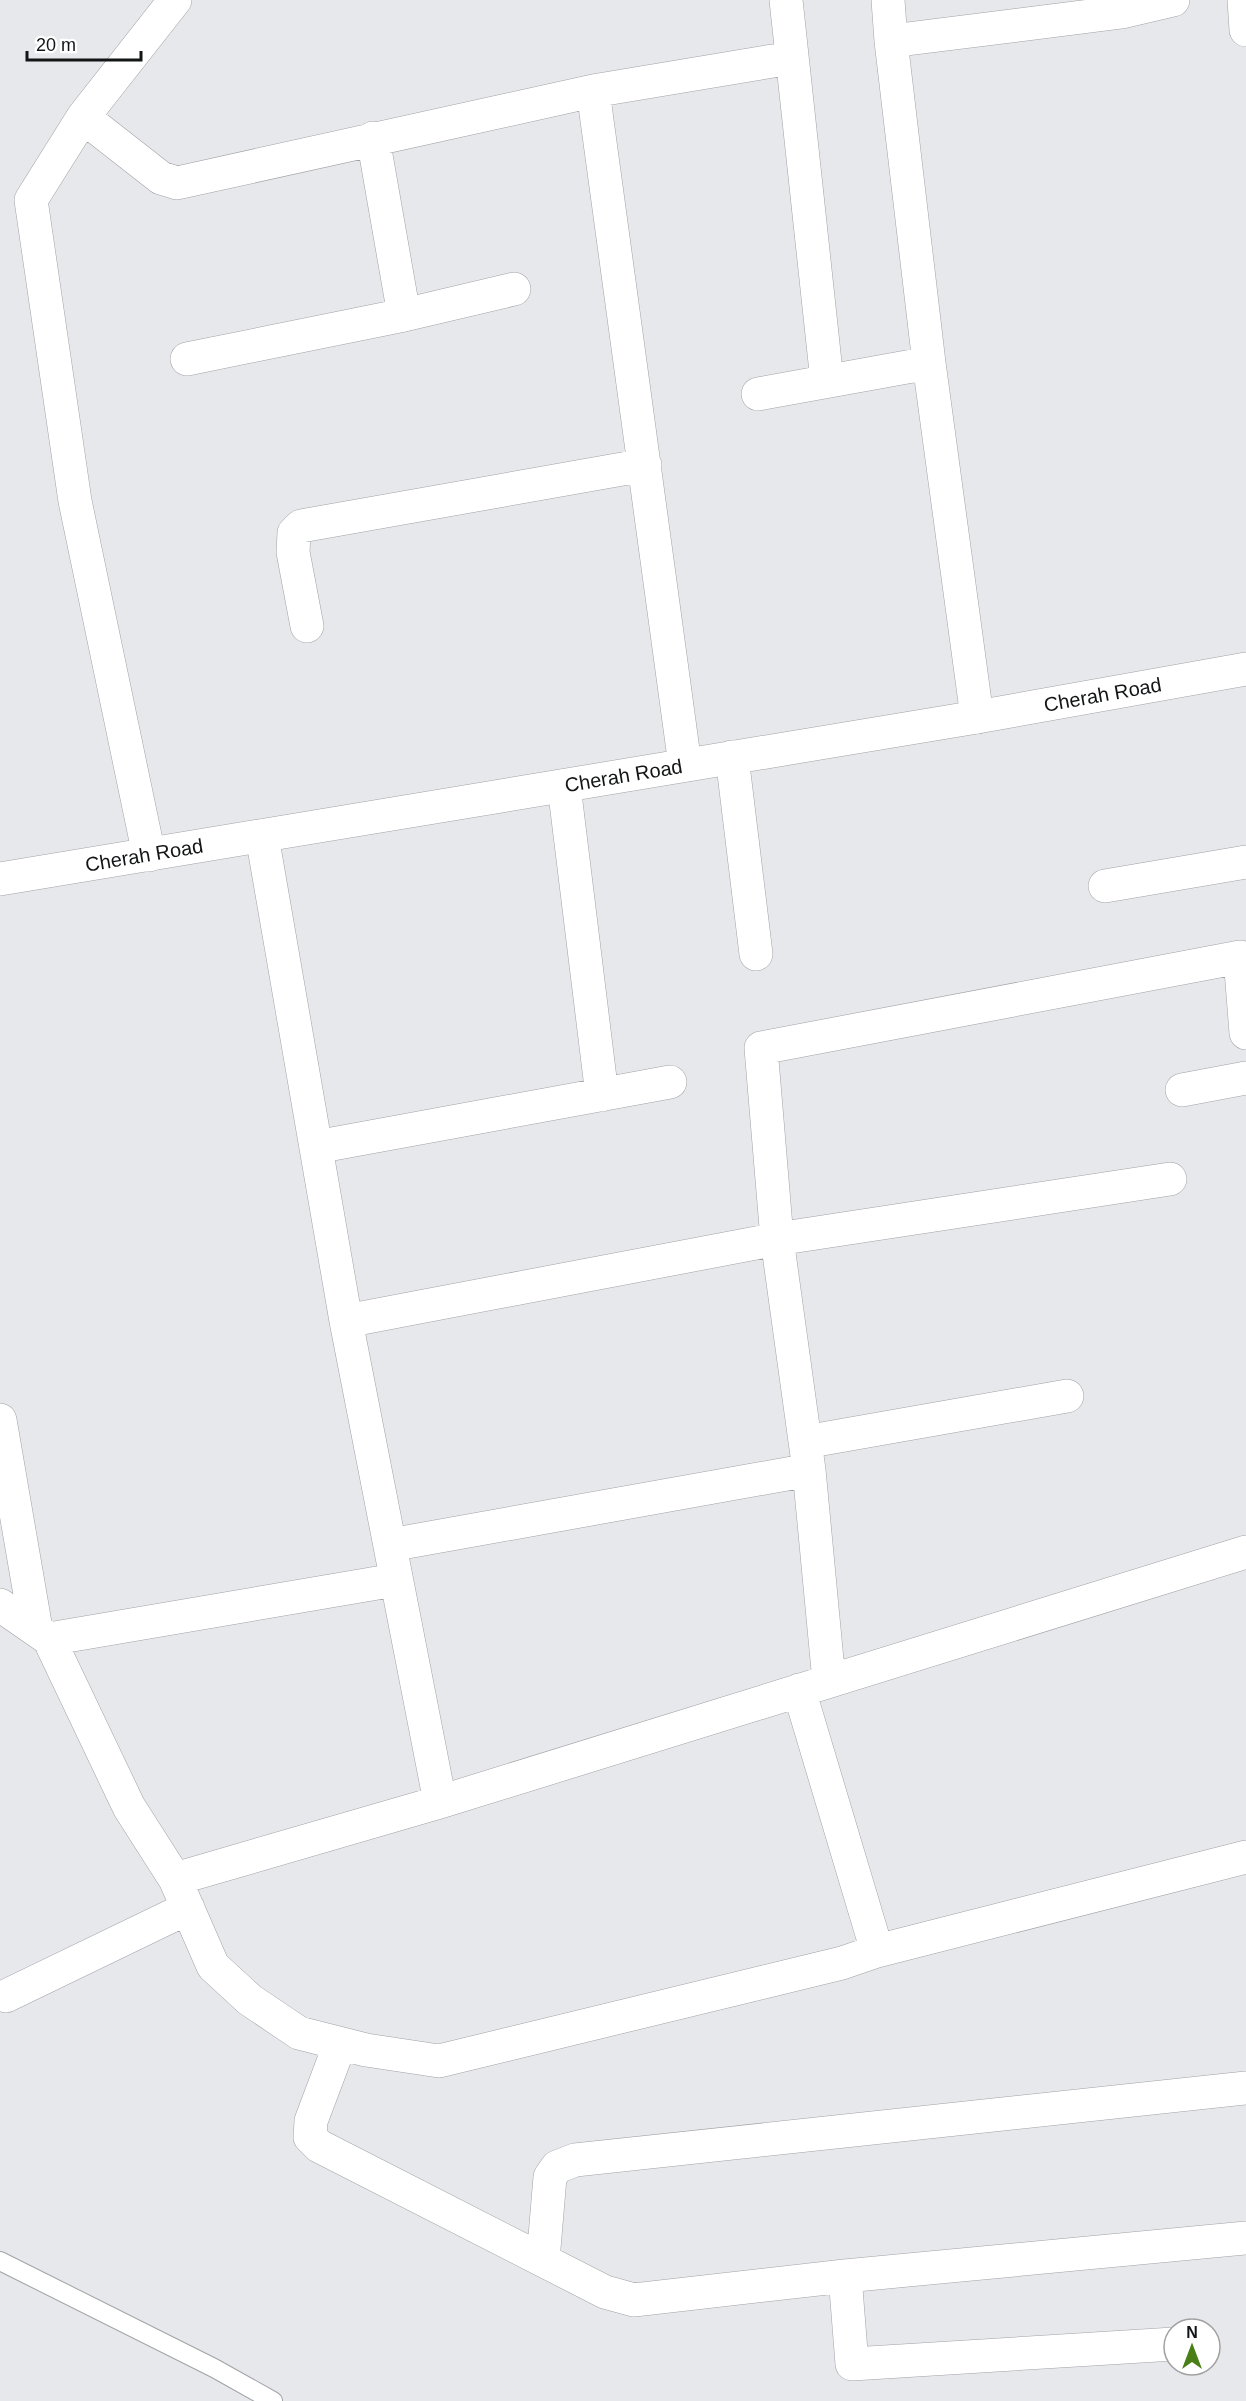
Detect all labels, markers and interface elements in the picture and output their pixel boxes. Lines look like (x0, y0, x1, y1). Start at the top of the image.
scale bar (27, 24, 141, 62)
text: 20 m (36, 35, 76, 55)
street label: Cherah Road (1042, 673, 1163, 716)
street label: Cherah Road (563, 755, 684, 796)
street label: Cherah Road (84, 835, 205, 876)
north arrow (1162, 2317, 1222, 2377)
text: N (1186, 2324, 1198, 2341)

